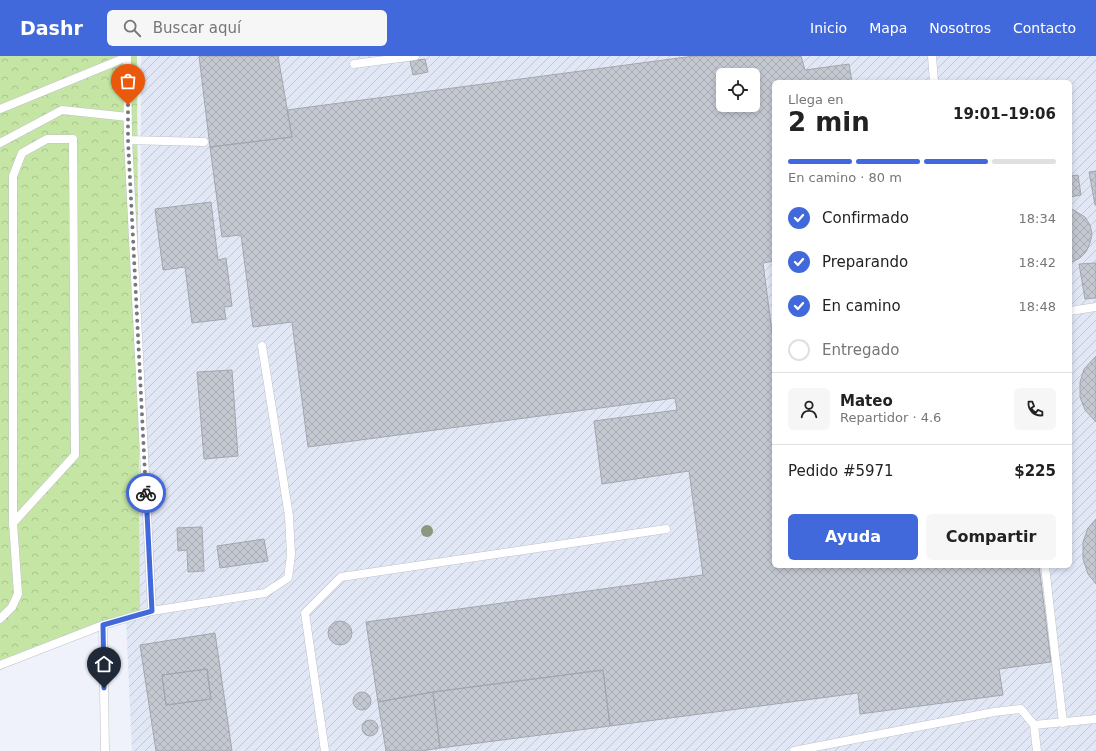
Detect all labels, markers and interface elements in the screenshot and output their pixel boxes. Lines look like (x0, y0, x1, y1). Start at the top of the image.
search box (107, 10, 387, 46)
text: Dashr (20, 17, 83, 39)
icon: search (121, 17, 143, 39)
text: Buscar aquí (153, 19, 241, 37)
text: Inicio (810, 20, 847, 36)
text: Mapa (869, 20, 907, 36)
text: Nosotros (929, 20, 991, 36)
text: Contacto (1013, 20, 1076, 36)
pin (111, 64, 145, 105)
map controls (716, 68, 760, 112)
button: locate (716, 68, 760, 112)
icon: bag (117, 70, 139, 92)
text: Llega en (788, 92, 843, 107)
text: 19:01–19:06 (953, 105, 1056, 123)
text: 2 min (788, 107, 870, 137)
text: En camino · 80 m (788, 170, 902, 185)
icon: check (788, 207, 810, 229)
text: Confirmado (822, 209, 909, 227)
text: 18:34 (1019, 211, 1056, 226)
icon: check (788, 251, 810, 273)
text: Preparando (822, 253, 908, 271)
text: 18:42 (1019, 255, 1056, 270)
icon: check (788, 295, 810, 317)
text: En camino (822, 297, 901, 315)
text: 18:48 (1019, 299, 1056, 314)
text: Entregado (822, 341, 899, 359)
button: person (788, 388, 830, 430)
button: phone (1014, 388, 1056, 430)
text: Mateo (840, 392, 893, 410)
text: Repartidor · 4.6 (840, 410, 941, 425)
text: Pedido #5971 (788, 462, 894, 480)
text: $225 (1014, 462, 1056, 480)
courier (126, 473, 166, 513)
icon: bike (135, 482, 157, 504)
button: Ayuda (788, 514, 918, 560)
button: Compartir (926, 514, 1056, 560)
pin (87, 647, 121, 688)
icon: home (93, 653, 115, 675)

